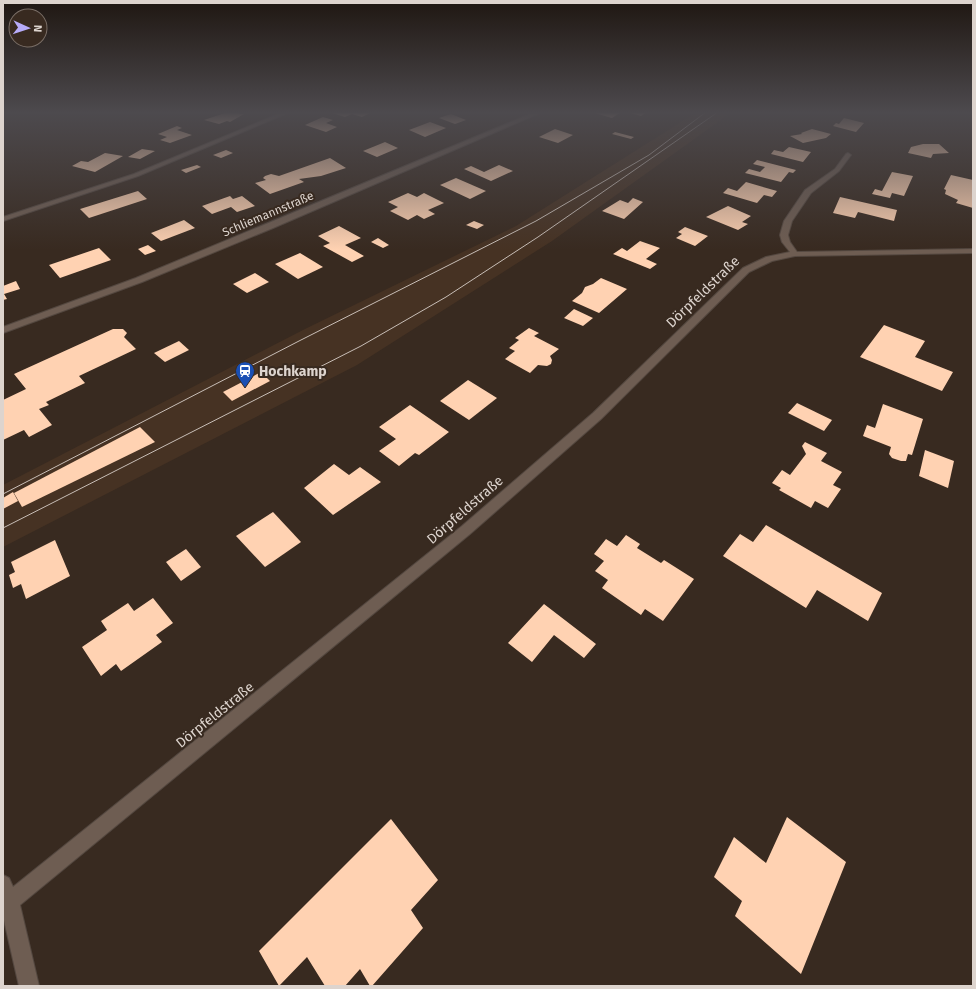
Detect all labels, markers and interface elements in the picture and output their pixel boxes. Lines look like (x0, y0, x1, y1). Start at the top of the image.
north arrow (8, 8, 48, 48)
text: N (31, 25, 44, 32)
street label: Schliemannstraße (220, 188, 316, 240)
street label: Dörpfeldstraße (663, 253, 743, 331)
station icon: Hochkamp (234, 360, 256, 388)
place label: Hochkamp (259, 363, 327, 380)
street label: Dörpfeldstraße (423, 472, 507, 548)
street label: Dörpfeldstraße (173, 678, 257, 752)

